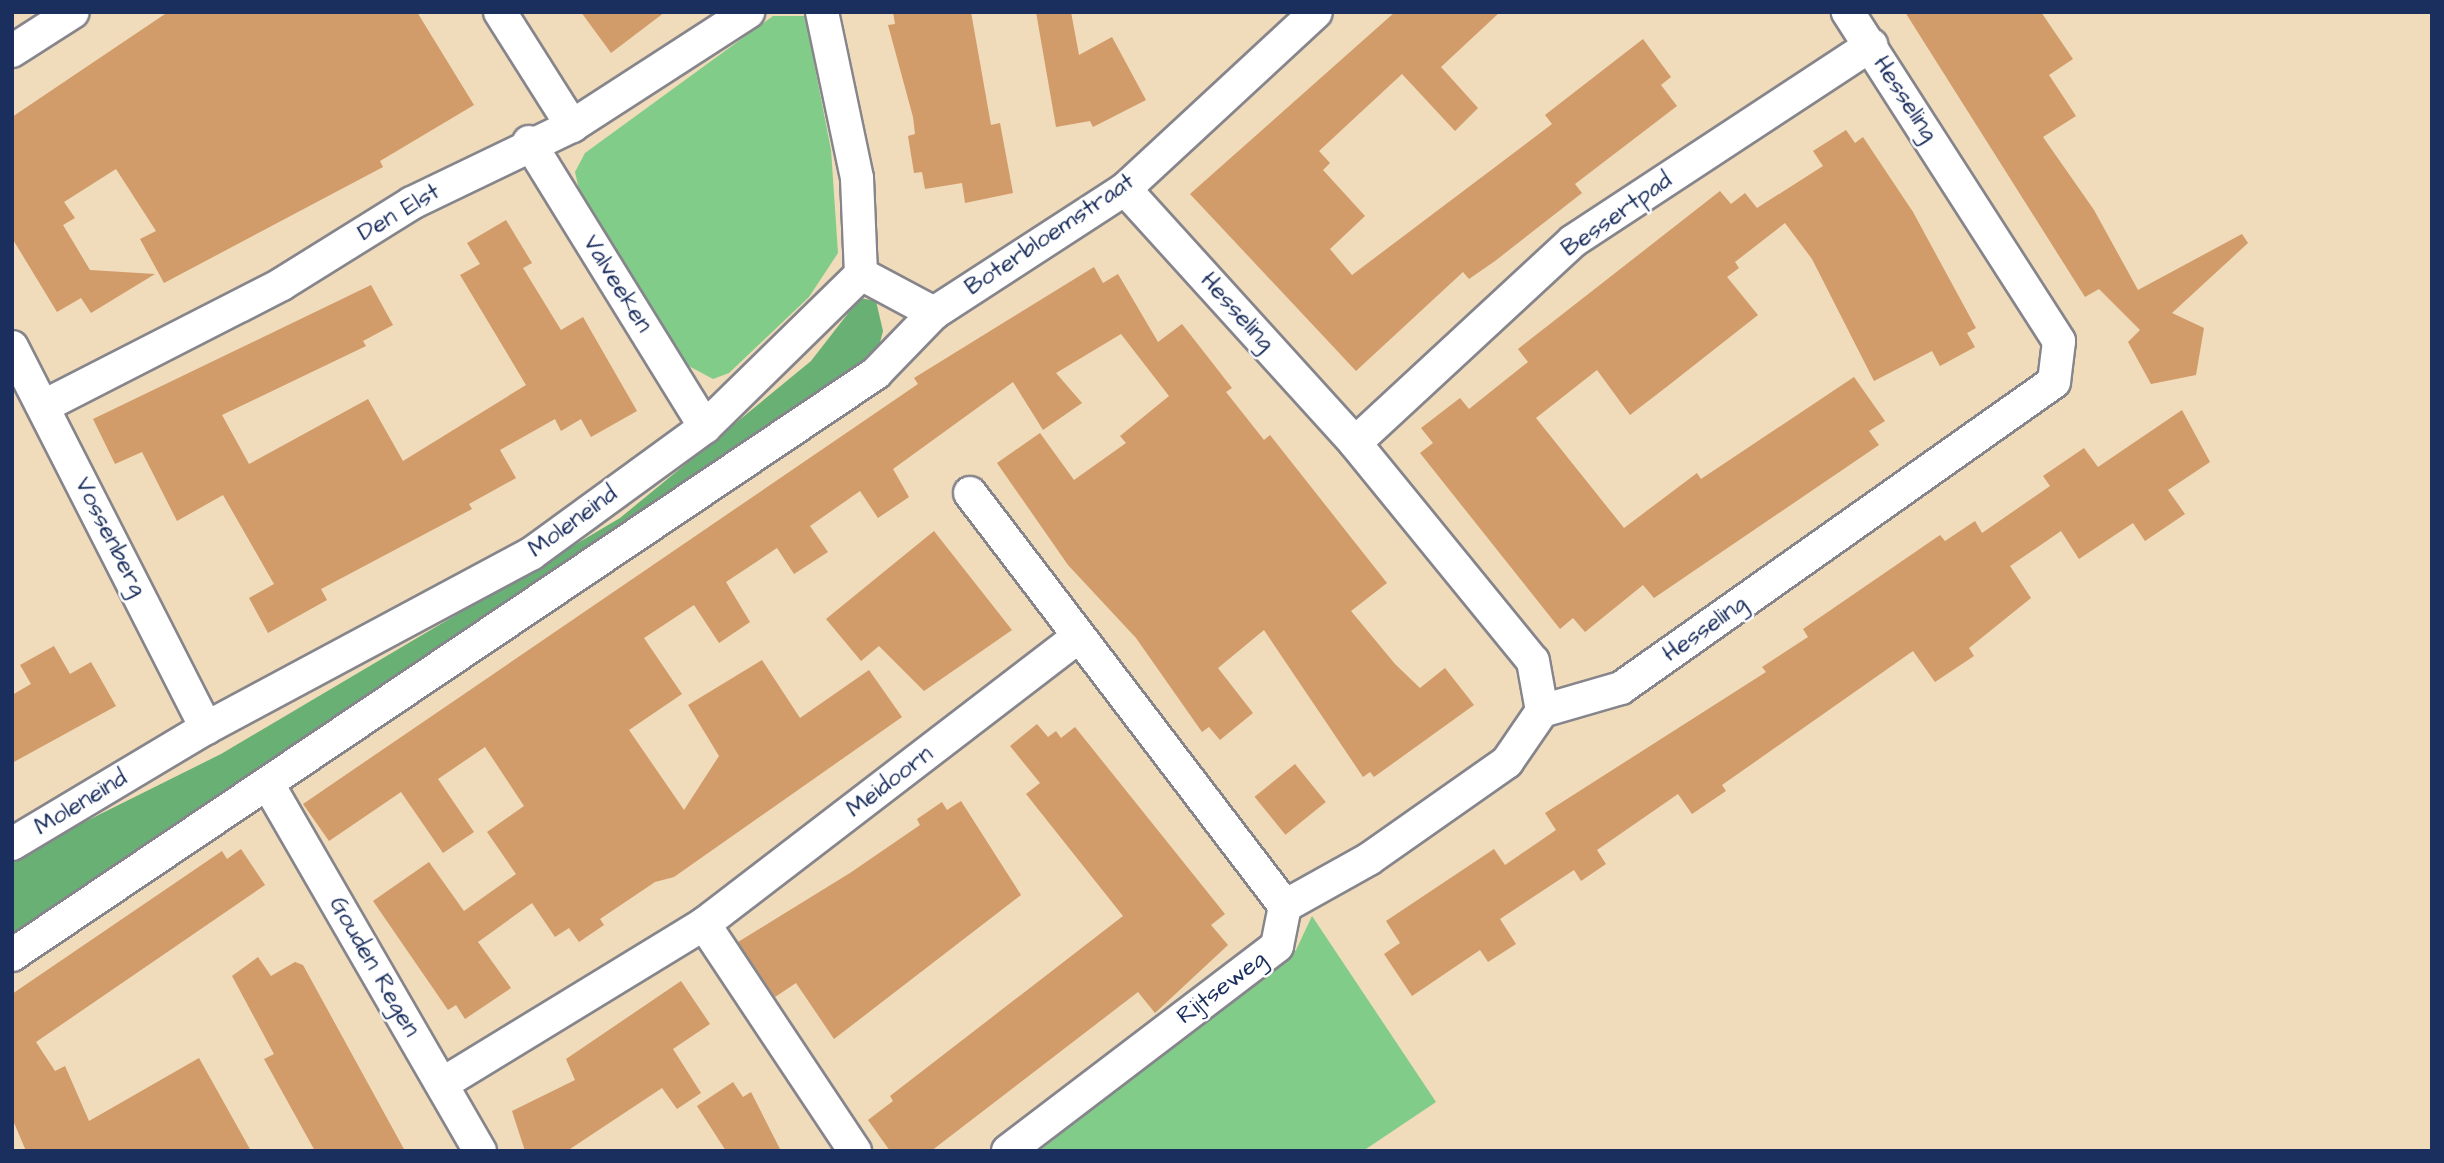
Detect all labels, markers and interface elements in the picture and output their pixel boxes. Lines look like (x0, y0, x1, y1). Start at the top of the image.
street label: Hesseling (1867, 51, 1943, 147)
street label: Bessertpad (1556, 167, 1678, 263)
street label: Boterbloemstraat (960, 168, 1140, 302)
street label: Den Elst (353, 178, 445, 248)
street label: Valveeken (576, 230, 658, 338)
street label: Hesseling (1194, 267, 1280, 357)
street label: Vossenberg (68, 473, 152, 601)
street label: Moleneind (523, 480, 623, 564)
street label: Hesseling (1657, 590, 1753, 668)
street label: Meidoorn (841, 740, 939, 824)
street label: Moleneind (29, 764, 133, 842)
street label: Gouden Regen (322, 892, 426, 1042)
street label: Rijtseweg (1172, 945, 1272, 1031)

